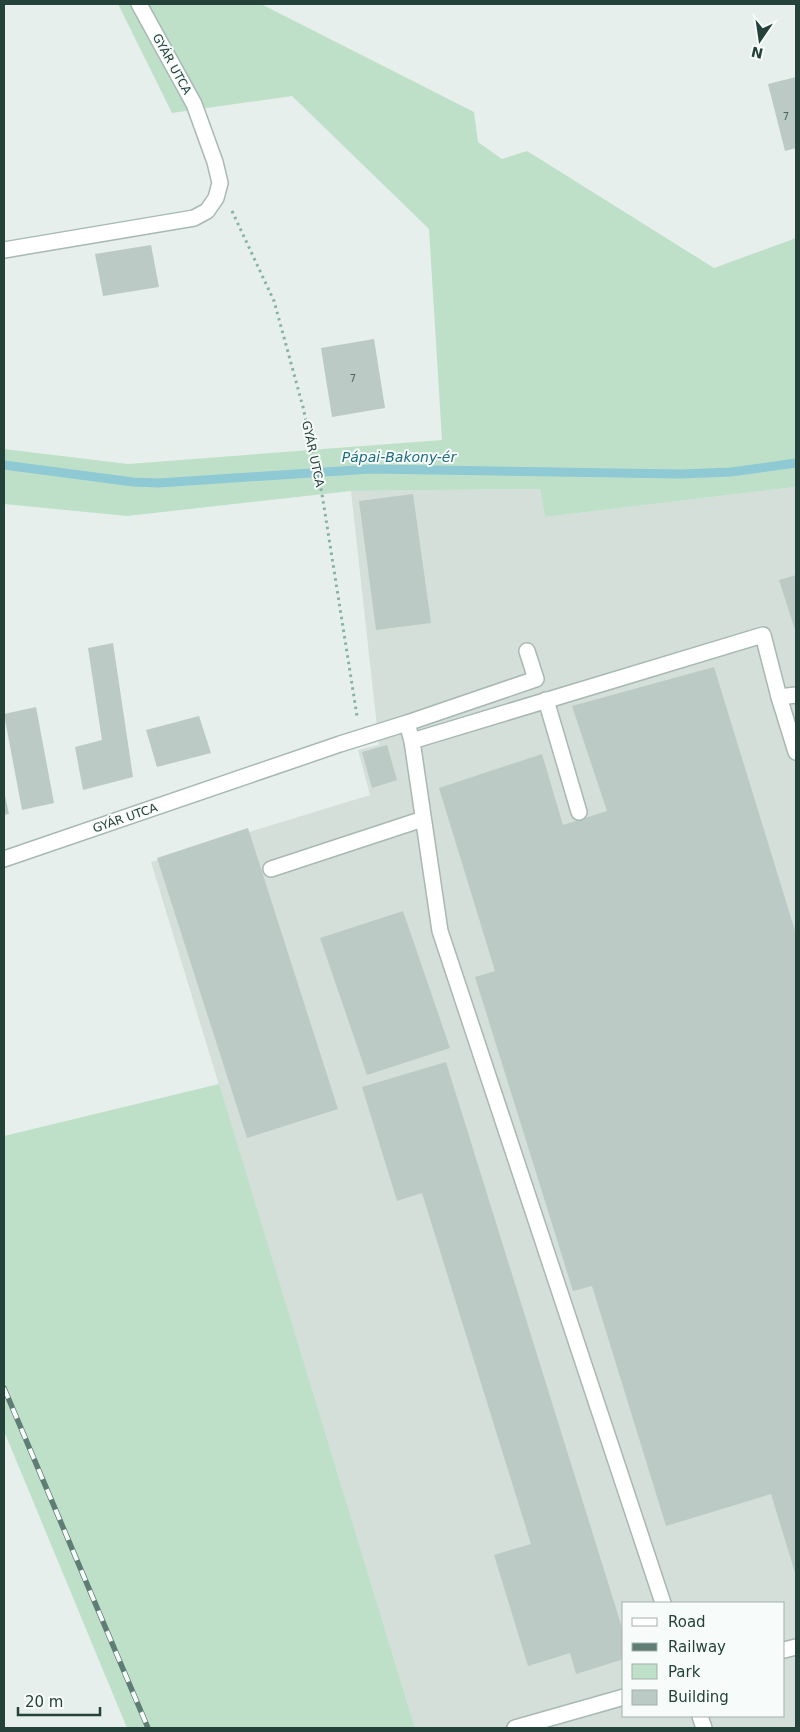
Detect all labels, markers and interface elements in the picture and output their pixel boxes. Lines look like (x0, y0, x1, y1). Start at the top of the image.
north arrow (735, 15, 785, 65)
street label: GYÁR UTCA (150, 31, 196, 98)
text: N (750, 44, 765, 62)
house number: 7 (783, 111, 789, 122)
house number: 7 (350, 373, 356, 384)
street label: GYÁR UTCA (299, 419, 328, 489)
water label: Pápai-Bakony-ér (342, 449, 457, 465)
street label: GYÁR UTCA (90, 799, 160, 836)
legend (622, 1602, 785, 1717)
text: Road (668, 1613, 706, 1631)
text: Railway (668, 1638, 726, 1656)
text: Park (668, 1663, 701, 1681)
scale bar (18, 1684, 100, 1716)
text: Building (668, 1688, 729, 1706)
text: 20 m (25, 1693, 63, 1711)

